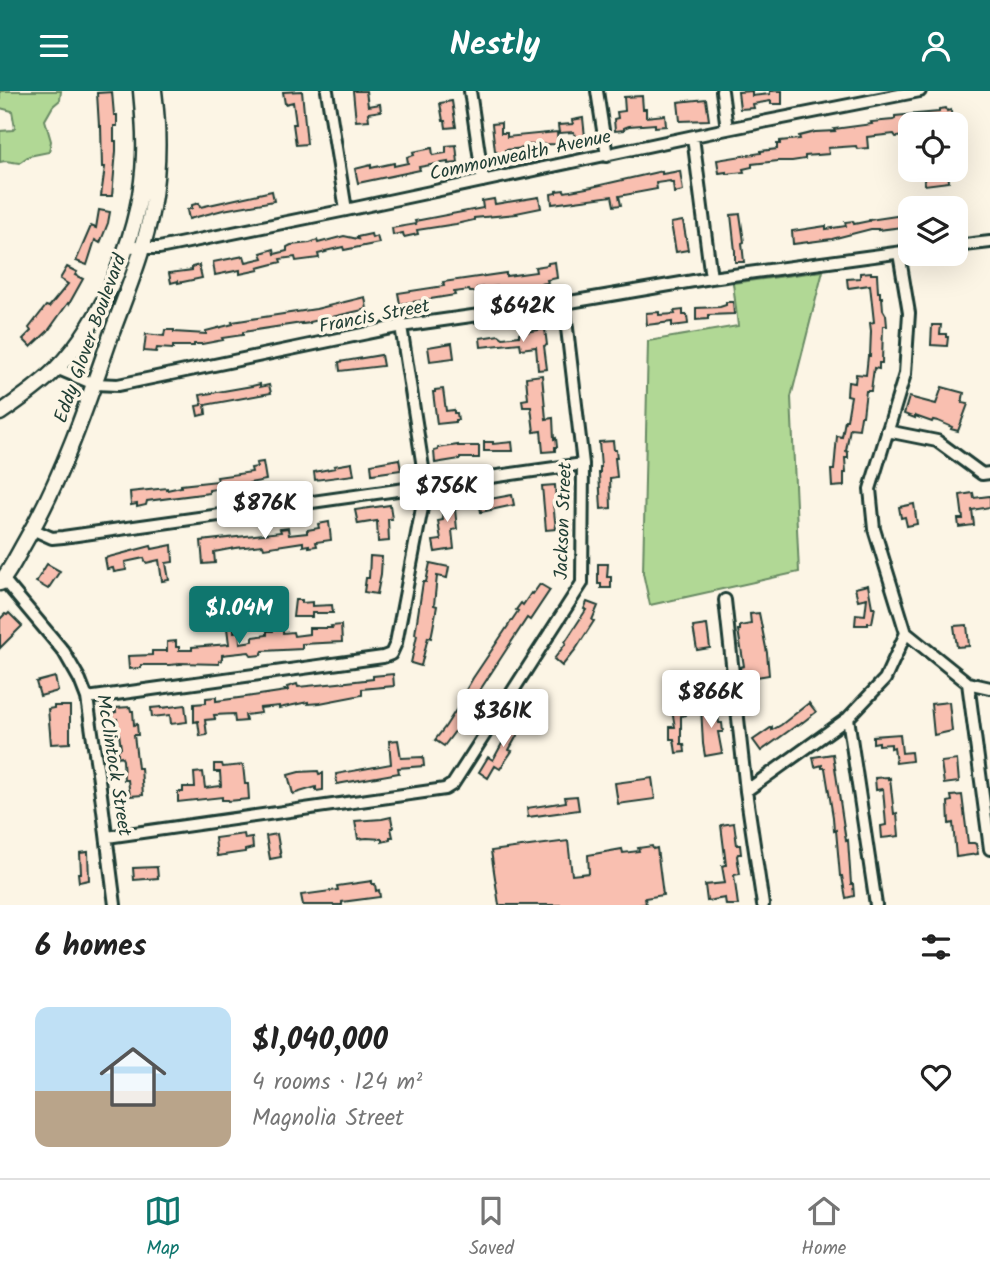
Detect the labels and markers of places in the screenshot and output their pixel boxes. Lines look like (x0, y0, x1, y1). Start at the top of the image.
pin: $642K (474, 285, 572, 344)
pin: $756K (398, 465, 496, 524)
pin: $876K (216, 482, 314, 541)
pin: $1.04M (182, 587, 296, 646)
pin: $866K (662, 671, 760, 730)
pin: $361K (454, 689, 552, 749)

